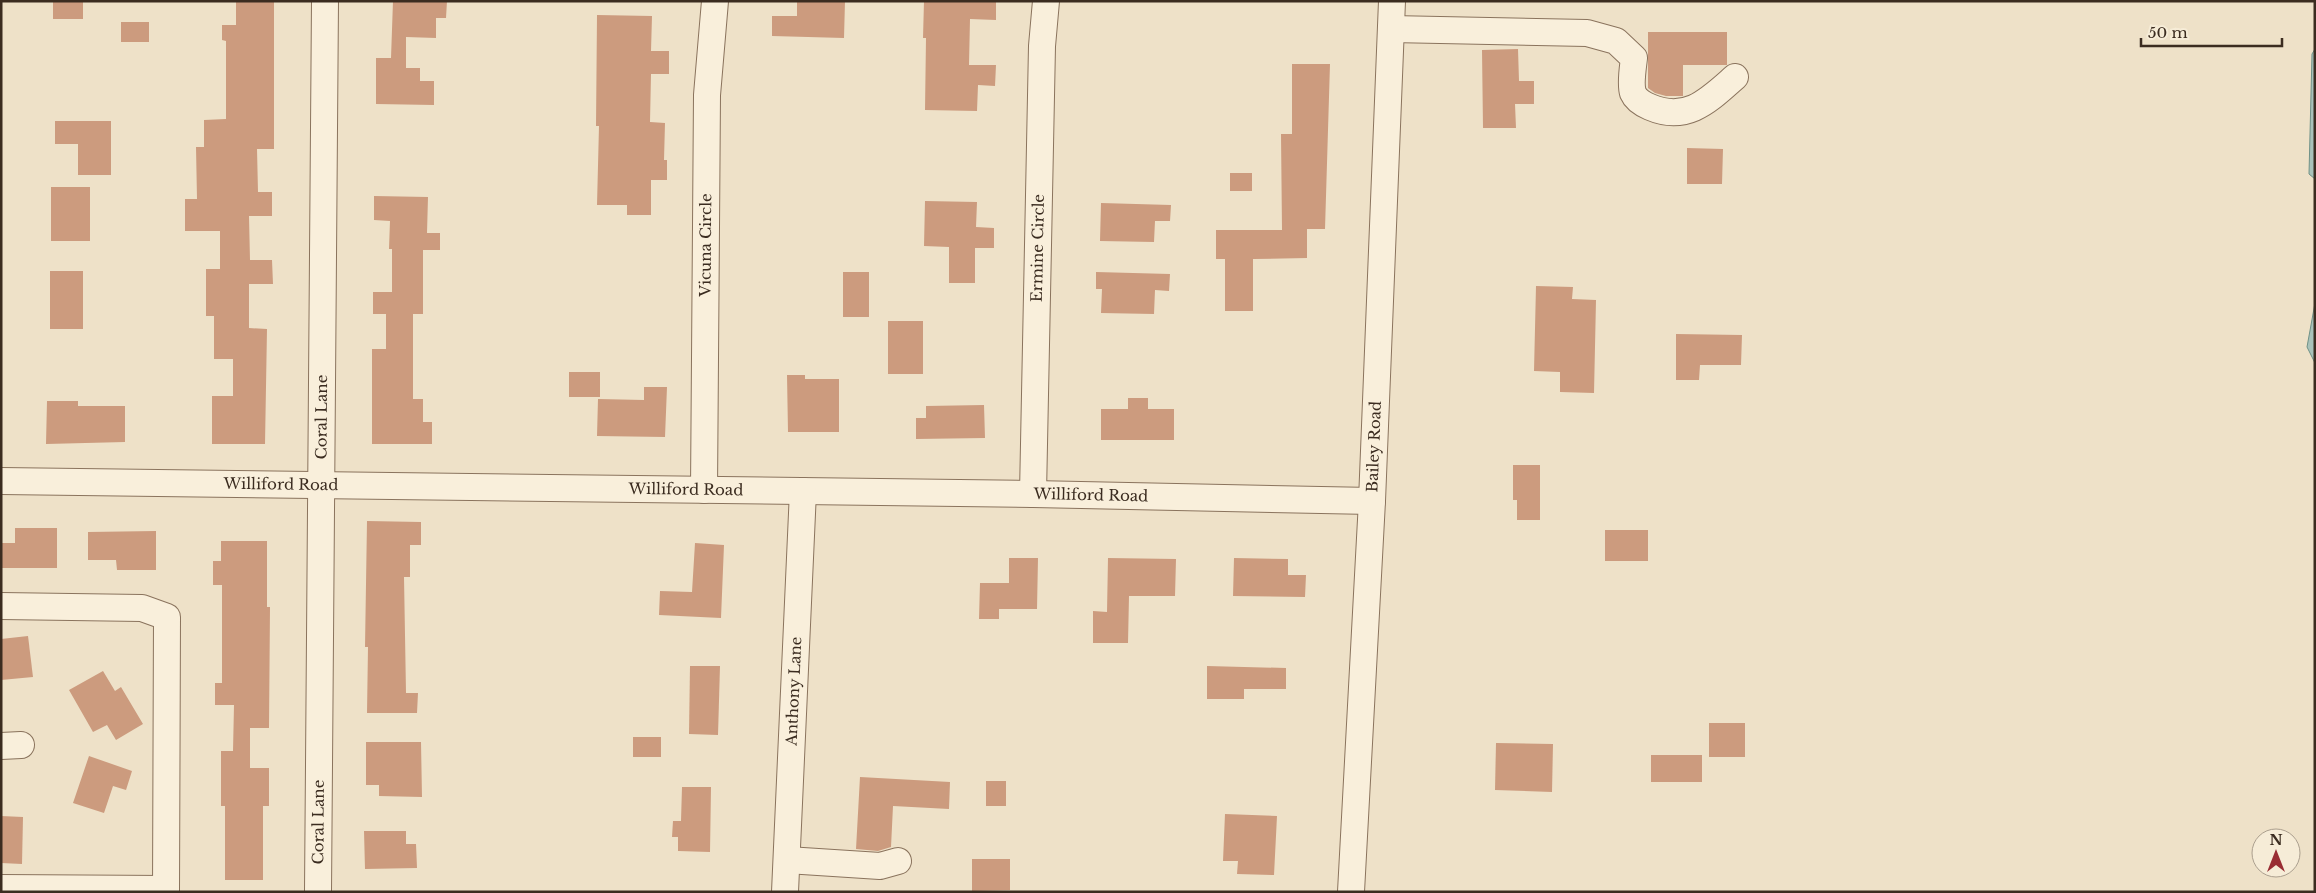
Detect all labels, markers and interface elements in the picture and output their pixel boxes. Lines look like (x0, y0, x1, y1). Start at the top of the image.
scale bar (2141, 15, 2282, 47)
text: 50 m (2148, 23, 2188, 42)
street label: Vicuna Circle (695, 193, 715, 298)
street label: Ermine Circle (1027, 194, 1048, 302)
street label: Coral Lane (311, 375, 331, 459)
street label: Bailey Road (1362, 400, 1385, 493)
street label: Williford Road (222, 474, 338, 494)
street label: Williford Road (627, 479, 743, 499)
street label: Williford Road (1032, 484, 1148, 505)
street label: Anthony Lane (782, 636, 805, 747)
street label: Coral Lane (308, 780, 328, 864)
north arrow (2251, 828, 2301, 878)
text: N (2269, 831, 2283, 849)

